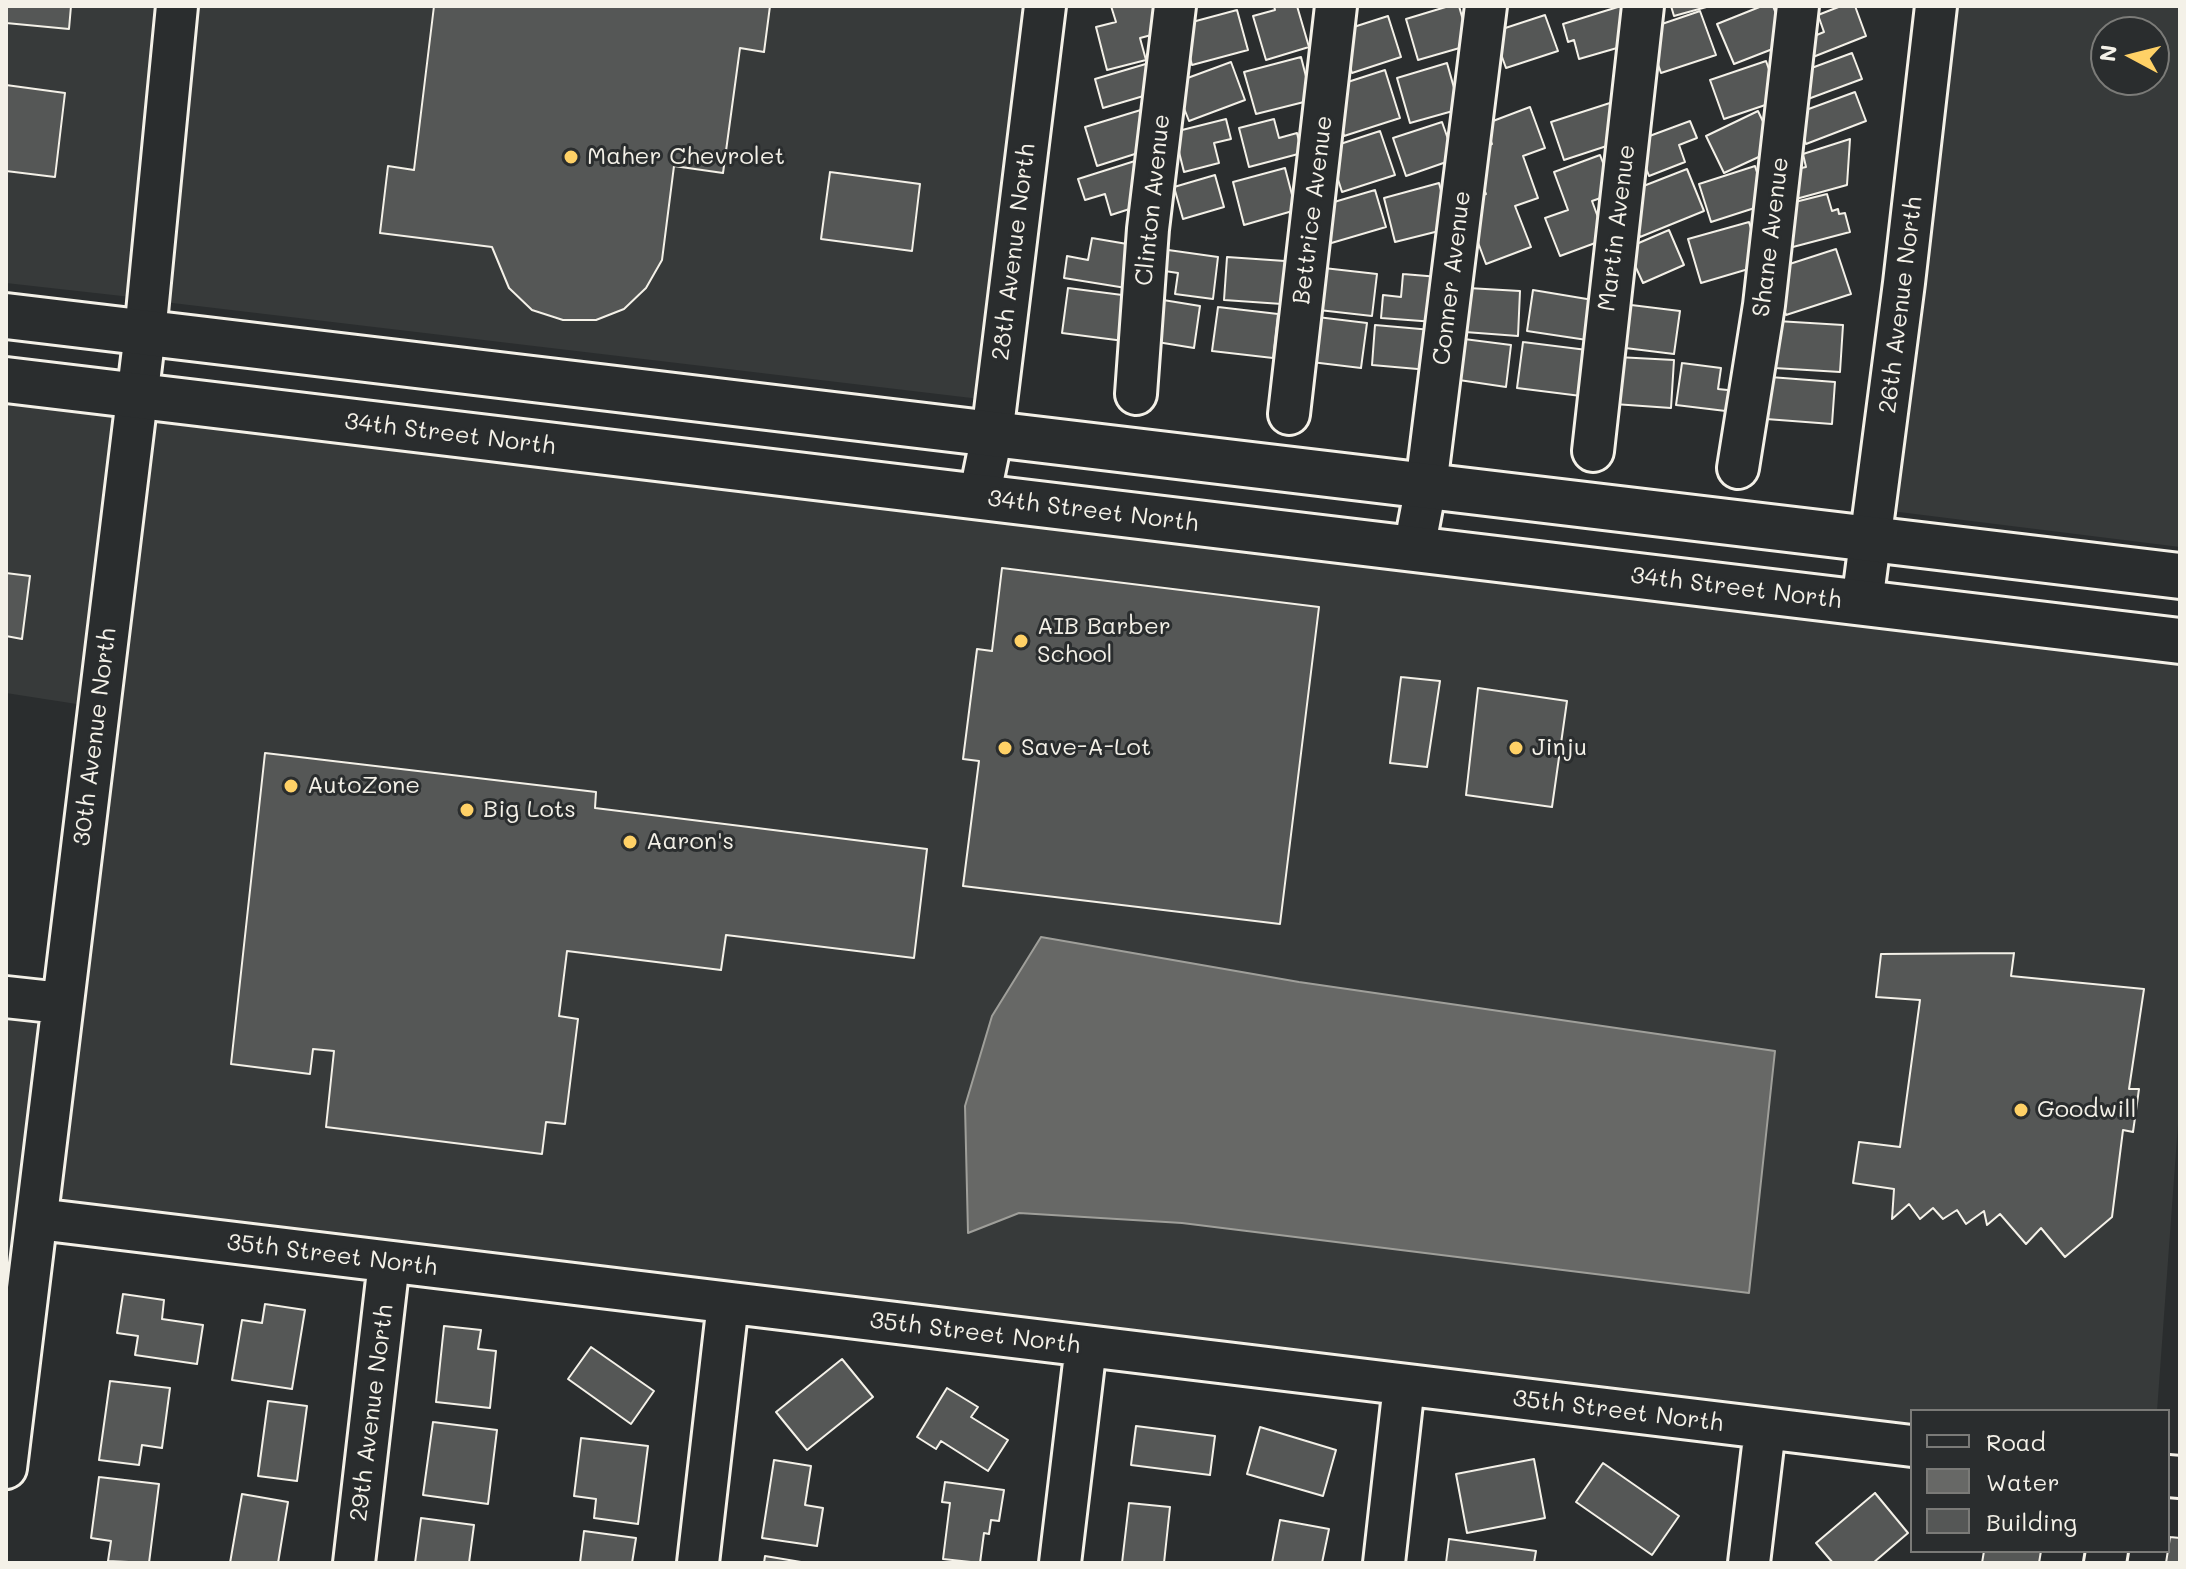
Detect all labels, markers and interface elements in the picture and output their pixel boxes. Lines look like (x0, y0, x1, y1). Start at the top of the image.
north arrow (2090, 16, 2170, 96)
text: N (2092, 43, 2123, 63)
street label: Clinton Avenue (1130, 113, 1176, 287)
street label: Bettrice Avenue (1287, 114, 1339, 306)
street label: 28th Avenue North (986, 142, 1042, 362)
place label: Maher Chevrolet (587, 143, 785, 171)
street label: Martin Avenue (1592, 143, 1642, 313)
marker: Maher Chevrolet (562, 148, 580, 166)
street label: Shane Avenue (1747, 155, 1795, 319)
street label: Conner Avenue (1427, 189, 1477, 367)
street label: 26th Avenue North (1873, 195, 1929, 415)
street label: 34th Street North (343, 407, 557, 461)
street label: 34th Street North (986, 484, 1200, 538)
street label: 34th Street North (1629, 561, 1843, 615)
place label: AIB Barber School (1037, 613, 1171, 669)
street label: 30th Avenue North (67, 626, 123, 848)
marker: AIB Barber School (1012, 632, 1030, 650)
place label: Save-A-Lot (1021, 734, 1151, 762)
place label: Jinju (1532, 734, 1587, 762)
marker: Save-A-Lot (996, 739, 1014, 757)
marker: Jinju (1507, 739, 1525, 757)
place label: AutoZone (307, 772, 420, 800)
marker: AutoZone (282, 777, 300, 795)
place label: Big Lots (483, 796, 576, 824)
marker: Big Lots (458, 801, 476, 819)
place label: Aaron's (646, 828, 734, 856)
marker: Aaron's (621, 833, 639, 851)
place label: Goodwill (2037, 1096, 2136, 1124)
marker: Goodwill (2012, 1101, 2030, 1119)
street label: 35th Street North (225, 1228, 439, 1282)
street label: 29th Avenue North (344, 1303, 400, 1523)
street label: 35th Street North (868, 1306, 1082, 1360)
street label: 35th Street North (1511, 1384, 1725, 1438)
legend (1910, 1409, 2170, 1553)
text: Road (1986, 1426, 2046, 1457)
text: Water (1986, 1466, 2060, 1497)
text: Building (1986, 1506, 2077, 1537)

